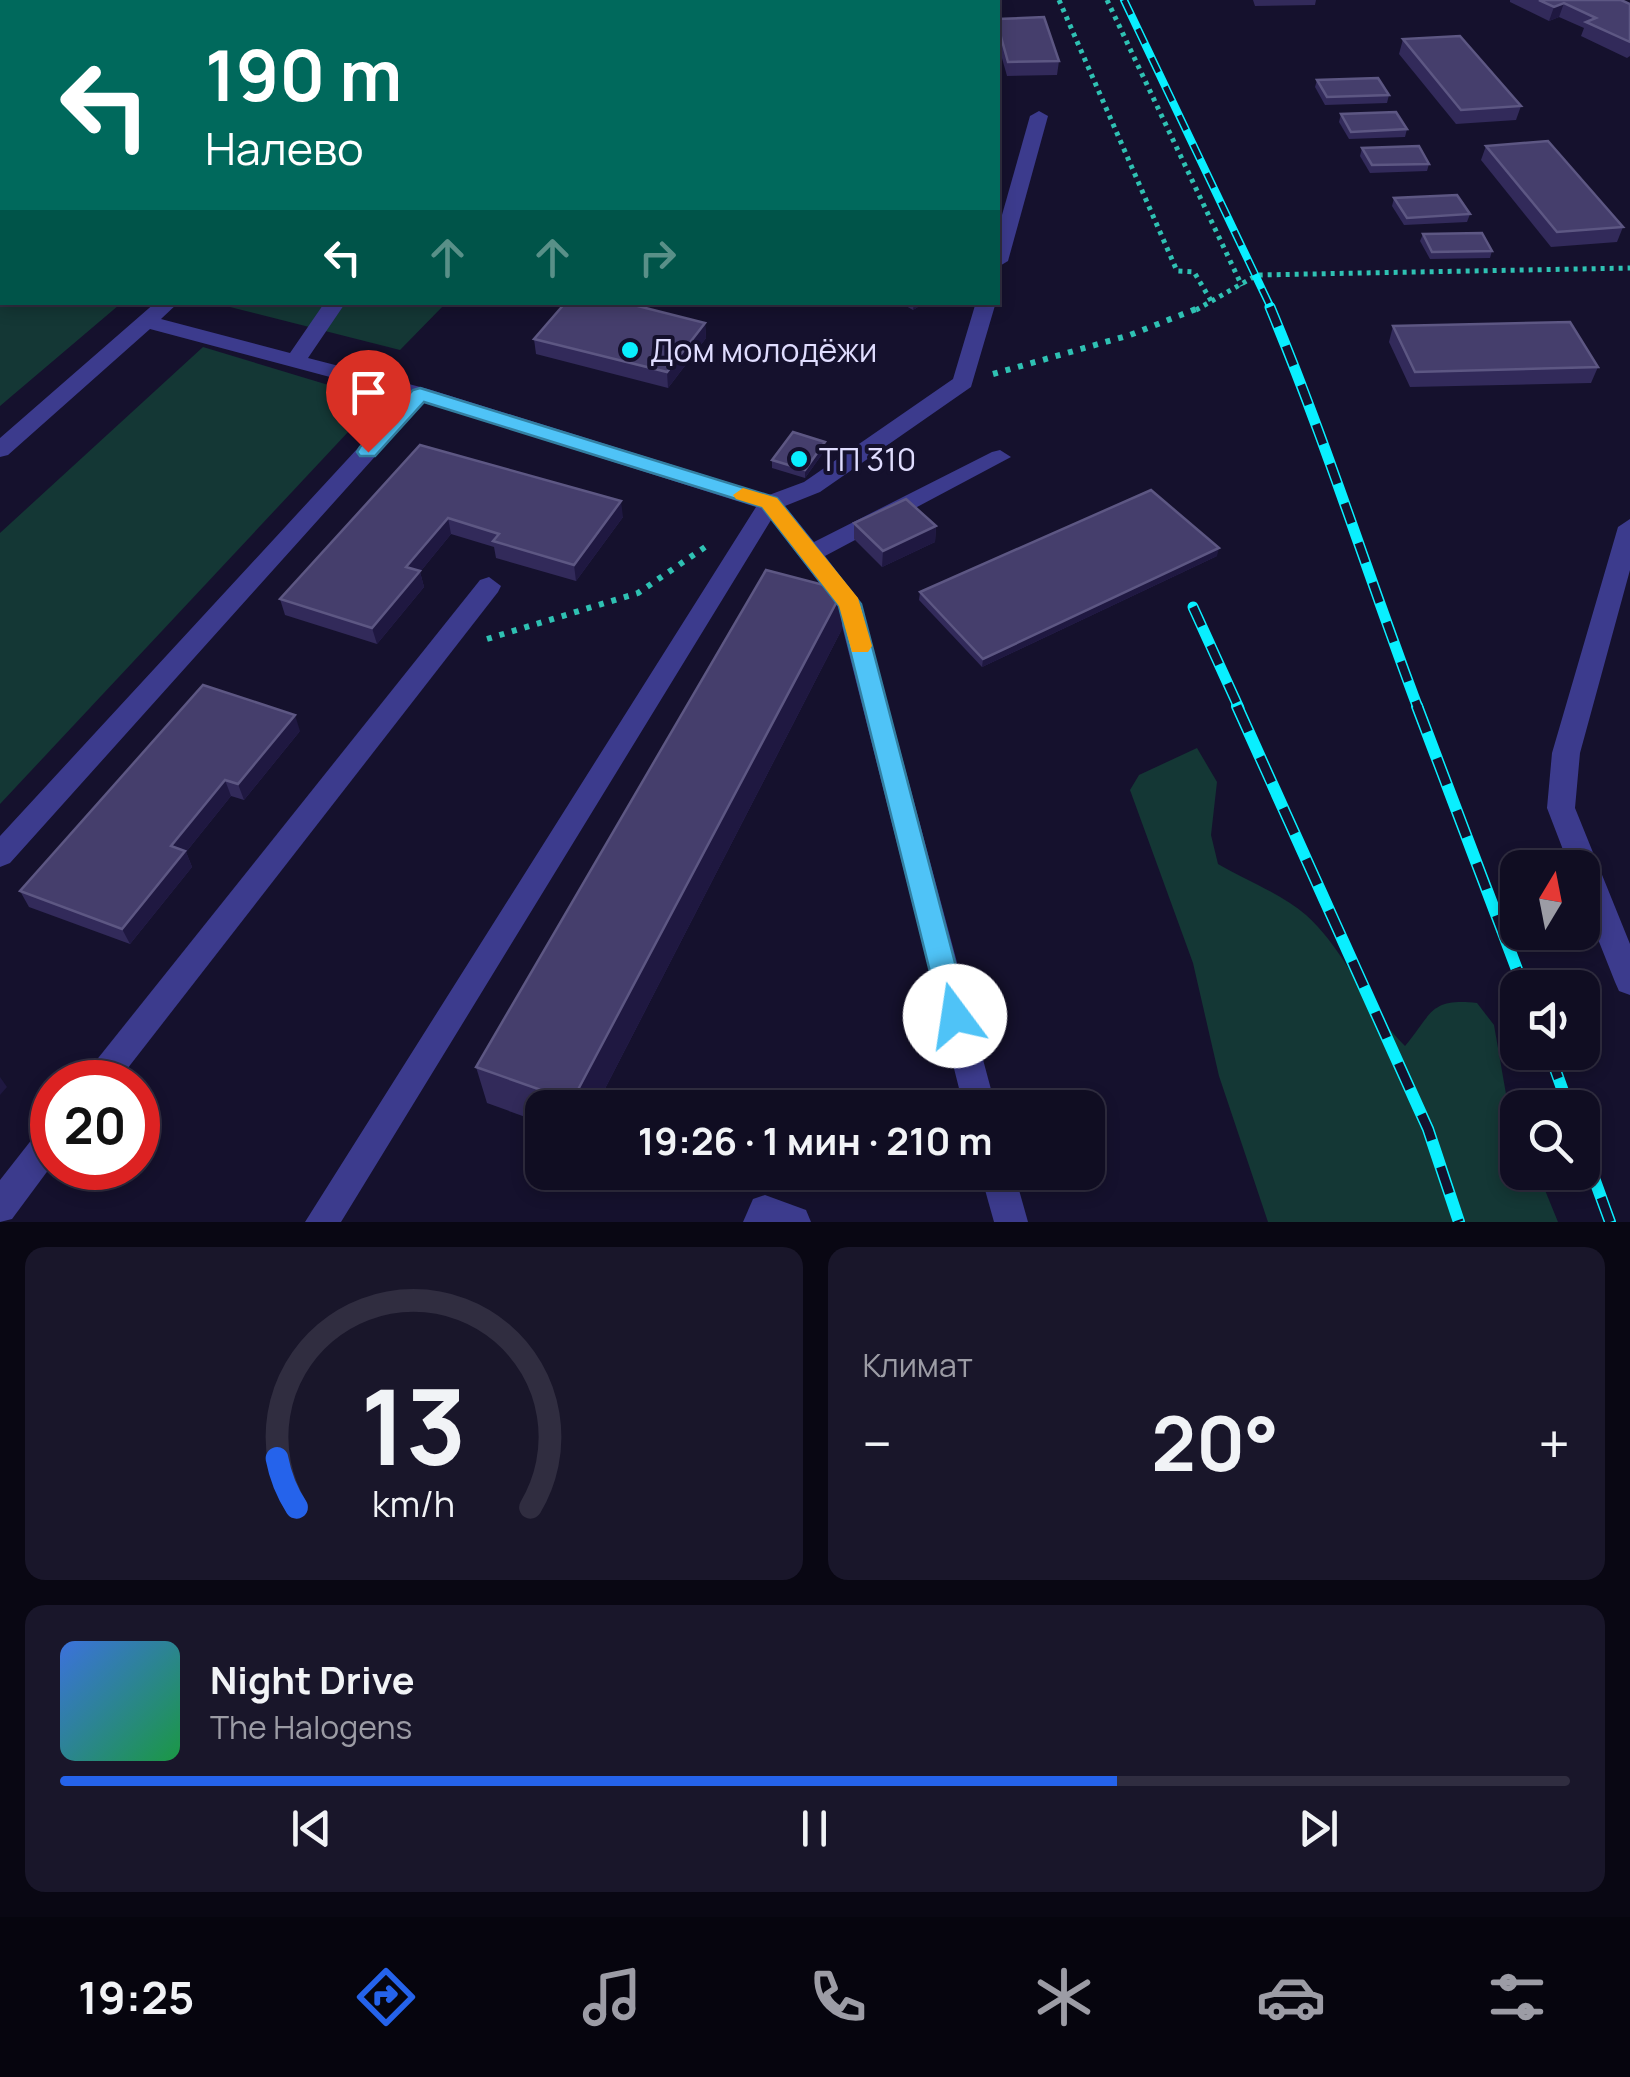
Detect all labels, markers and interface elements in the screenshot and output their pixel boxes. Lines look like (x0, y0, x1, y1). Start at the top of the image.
text: 190 m (205, 26, 402, 122)
icon: left (40, 40, 170, 170)
text: Налево (205, 117, 364, 179)
icon: left (315, 230, 370, 285)
icon: ahead (420, 230, 475, 285)
icon: ahead (525, 230, 580, 285)
icon: right (630, 230, 685, 285)
place label: Дом молодёжи (650, 328, 877, 372)
marker: Дом молодёжи (619, 339, 641, 361)
pin (326, 350, 411, 453)
icon: arrive (341, 365, 396, 420)
place label: ТП 310 (819, 437, 916, 481)
marker: ТП 310 (788, 448, 810, 470)
north arrow (1500, 850, 1600, 950)
map controls (1500, 850, 1600, 1190)
position arrow (903, 964, 1007, 1068)
button: sound (1500, 970, 1600, 1070)
speed limit sign: 20 (30, 1060, 160, 1190)
button: search (1500, 1090, 1600, 1190)
text: 19:26 · 1 мин · 210 m (638, 1114, 992, 1166)
text: Климат (863, 1343, 973, 1387)
text: 13 (361, 1354, 467, 1496)
text: 20° (1151, 1391, 1279, 1494)
text: − (863, 1405, 892, 1481)
text: + (1538, 1405, 1570, 1481)
text: km/h (372, 1479, 455, 1528)
text: Night Drive (210, 1653, 415, 1705)
text: The Halogens (210, 1705, 412, 1749)
icon: previous (284, 1801, 339, 1856)
icon: pause (787, 1801, 842, 1856)
icon: next (1291, 1801, 1346, 1856)
icon: directions (351, 1962, 421, 2032)
icon: music (577, 1962, 647, 2032)
icon: phone (803, 1962, 873, 2032)
icon: climate (1029, 1962, 1099, 2032)
icon: car (1256, 1962, 1326, 2032)
icon: filters (1482, 1962, 1552, 2032)
text: 19:25 (78, 1966, 194, 2028)

